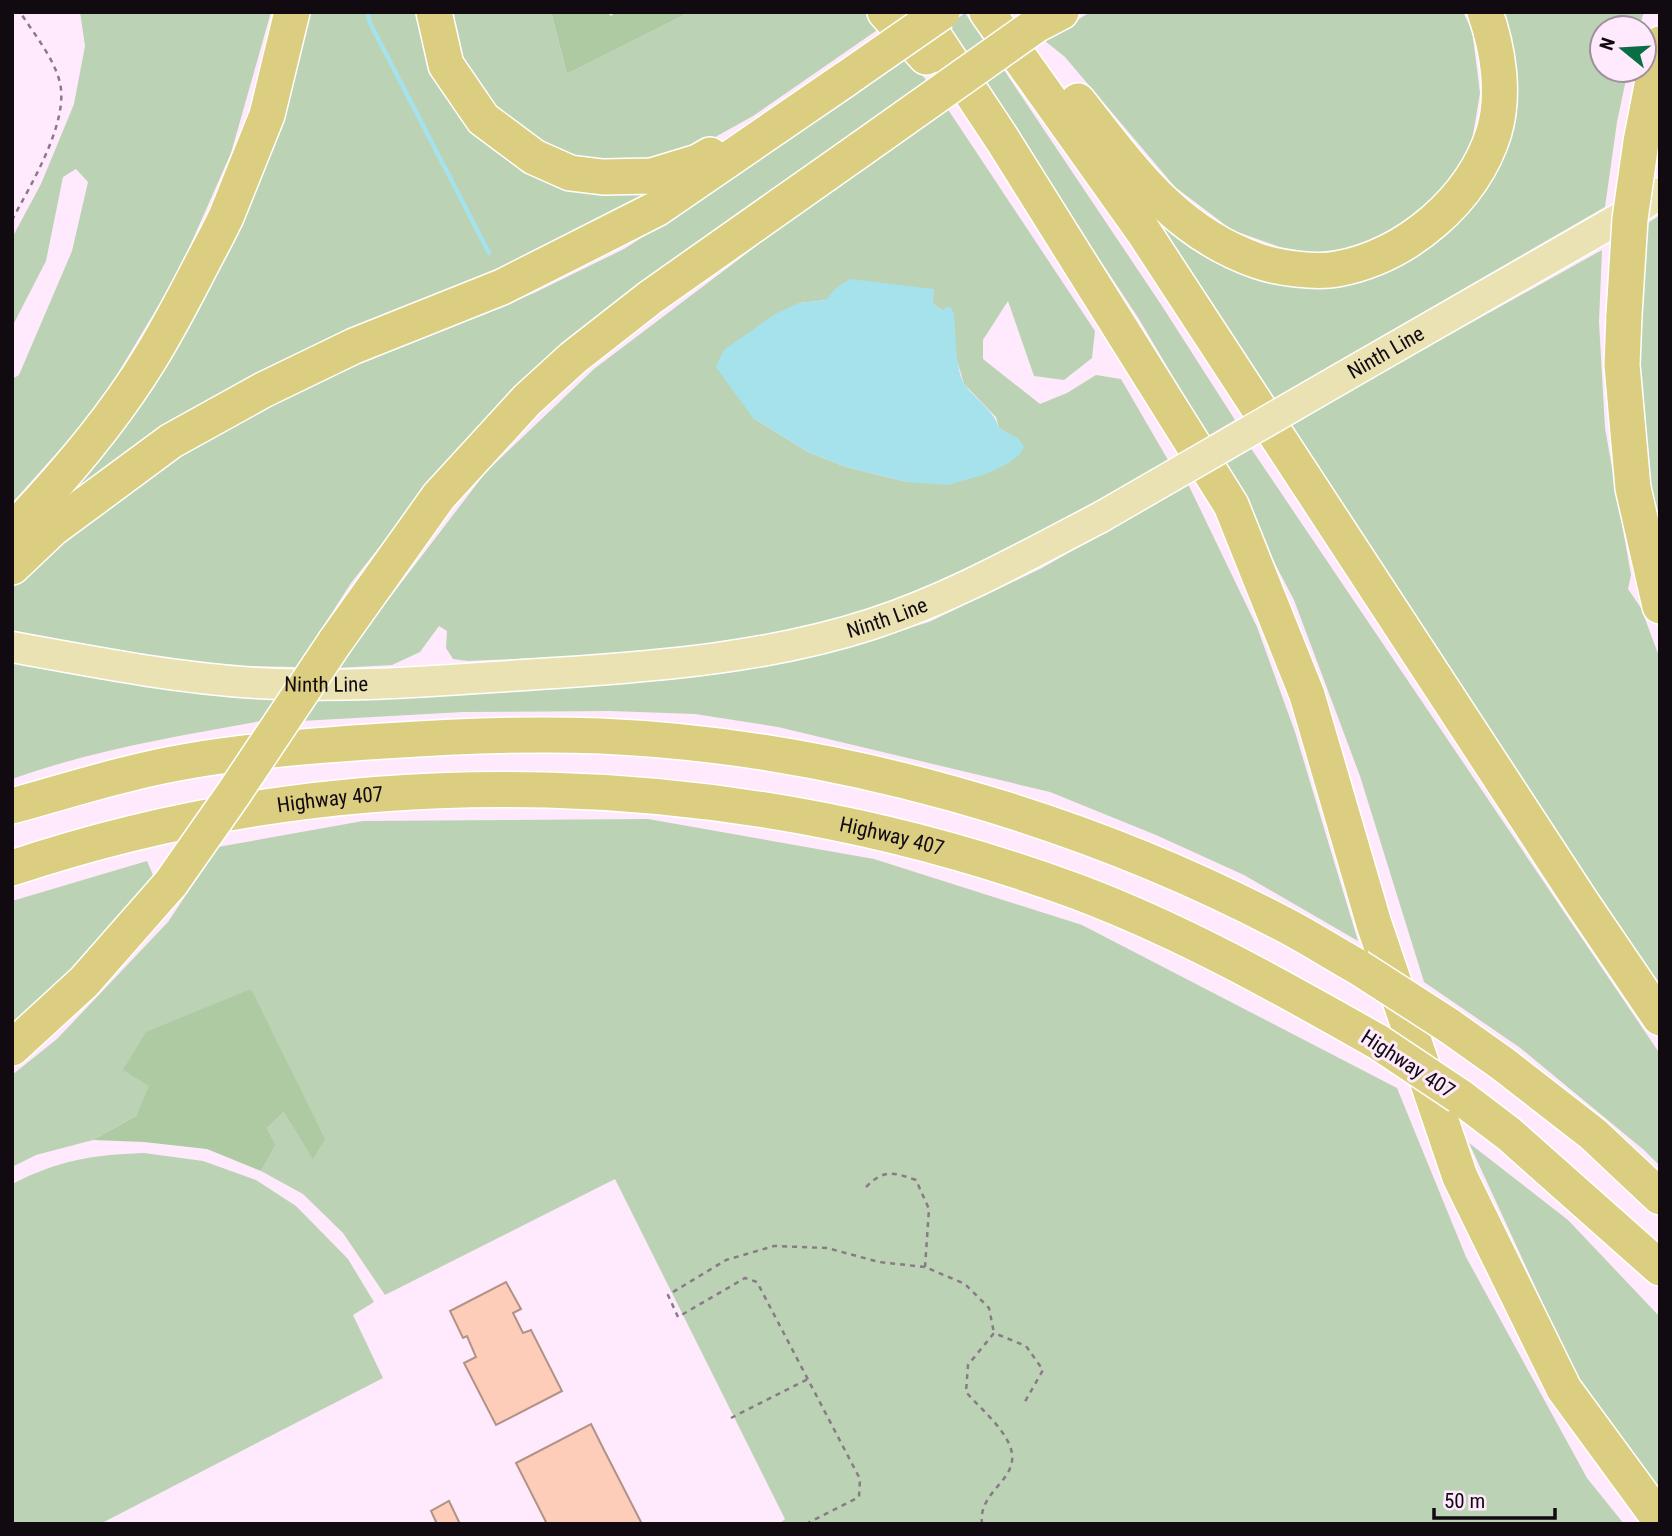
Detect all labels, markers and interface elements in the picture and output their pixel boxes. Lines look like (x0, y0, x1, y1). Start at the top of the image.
north arrow (1588, 14, 1658, 84)
text: N (1595, 35, 1620, 53)
street label: Ninth Line (1343, 321, 1428, 384)
street label: Ninth Line (844, 593, 931, 643)
street label: Ninth Line (284, 672, 369, 697)
street label: Highway 407 (275, 782, 384, 817)
street label: Highway 407 (838, 812, 947, 860)
street label: Highway 407 (1357, 1025, 1459, 1103)
scale bar (1434, 1476, 1555, 1520)
text: 50 m (1444, 1489, 1485, 1513)

